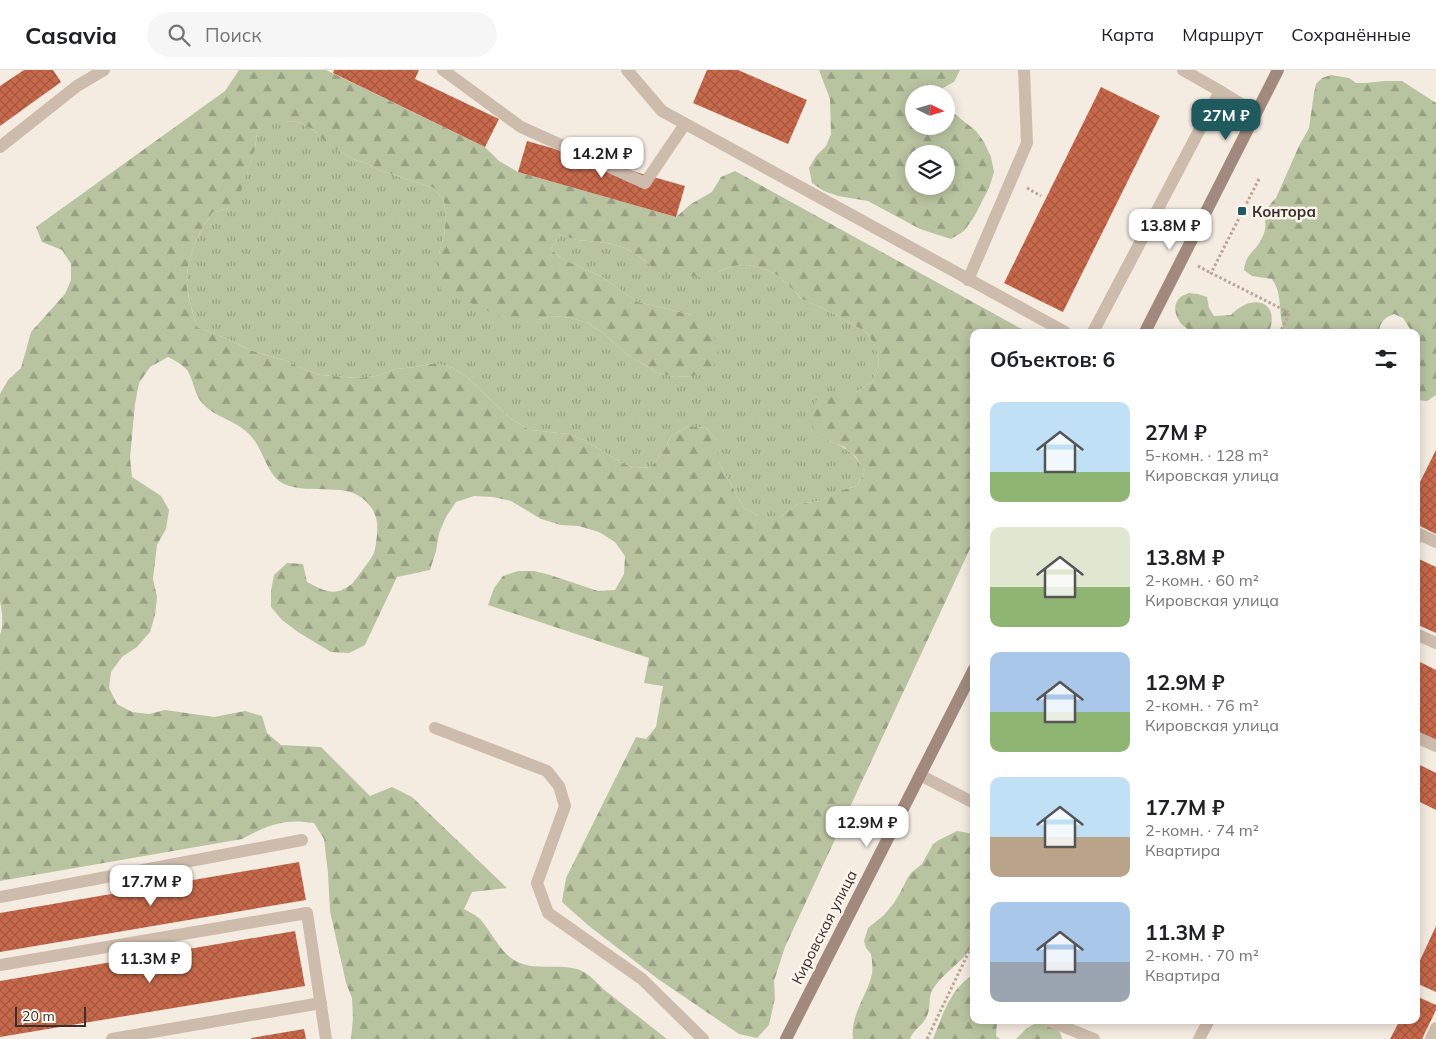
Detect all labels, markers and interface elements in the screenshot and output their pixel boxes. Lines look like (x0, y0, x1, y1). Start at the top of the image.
search box (147, 12, 497, 57)
text: Casavia (25, 20, 117, 50)
icon: search (165, 21, 193, 49)
text: Поиск (205, 23, 262, 47)
text: Карта (1101, 23, 1154, 46)
text: Маршрут (1182, 23, 1263, 46)
text: Сохранённые (1291, 23, 1411, 46)
north arrow (905, 85, 955, 135)
map controls (905, 85, 955, 195)
pin: 27M ₽ (1191, 98, 1261, 141)
text: 27M ₽ (1202, 105, 1250, 125)
pin: 14.2M ₽ (556, 136, 648, 179)
text: 14.2M ₽ (572, 143, 632, 163)
button: layers (905, 145, 955, 195)
place label: Контора (1252, 202, 1316, 221)
marker: Контора (1236, 205, 1248, 217)
pin: 13.8M ₽ (1124, 208, 1216, 251)
text: 13.8M ₽ (1140, 215, 1200, 235)
icon: filters (1372, 345, 1400, 373)
text: Объектов: 6 (990, 346, 1115, 372)
text: 27M ₽ (1145, 419, 1207, 445)
icon: home (1030, 422, 1090, 482)
text: 5-комн. · 128 m² (1145, 445, 1269, 465)
text: Кировская улица (1145, 465, 1279, 485)
text: 13.8M ₽ (1145, 544, 1225, 570)
icon: home (1030, 547, 1090, 607)
text: 2-комн. · 60 m² (1145, 570, 1259, 590)
text: Кировская улица (1145, 590, 1279, 610)
text: 12.9M ₽ (1145, 669, 1225, 695)
icon: home (1030, 672, 1090, 732)
text: 2-комн. · 76 m² (1145, 695, 1259, 715)
text: Кировская улица (1145, 715, 1279, 735)
text: 17.7M ₽ (1145, 794, 1225, 820)
icon: home (1030, 797, 1090, 857)
pin: 12.9M ₽ (821, 806, 913, 848)
text: 12.9M ₽ (837, 812, 897, 832)
text: 2-комн. · 74 m² (1145, 820, 1259, 840)
text: Квартира (1145, 840, 1220, 860)
pin: 17.7M ₽ (105, 864, 197, 907)
street label: Кировская улица (787, 867, 861, 987)
text: 17.7M ₽ (121, 871, 181, 891)
text: 11.3M ₽ (1145, 919, 1225, 945)
icon: home (1030, 922, 1090, 982)
pin: 11.3M ₽ (104, 942, 196, 984)
text: 2-комн. · 70 m² (1145, 945, 1259, 965)
text: 11.3M ₽ (120, 948, 180, 968)
text: Квартира (1145, 965, 1220, 985)
scale bar (15, 1004, 86, 1027)
text: 20 m (22, 1007, 55, 1025)

